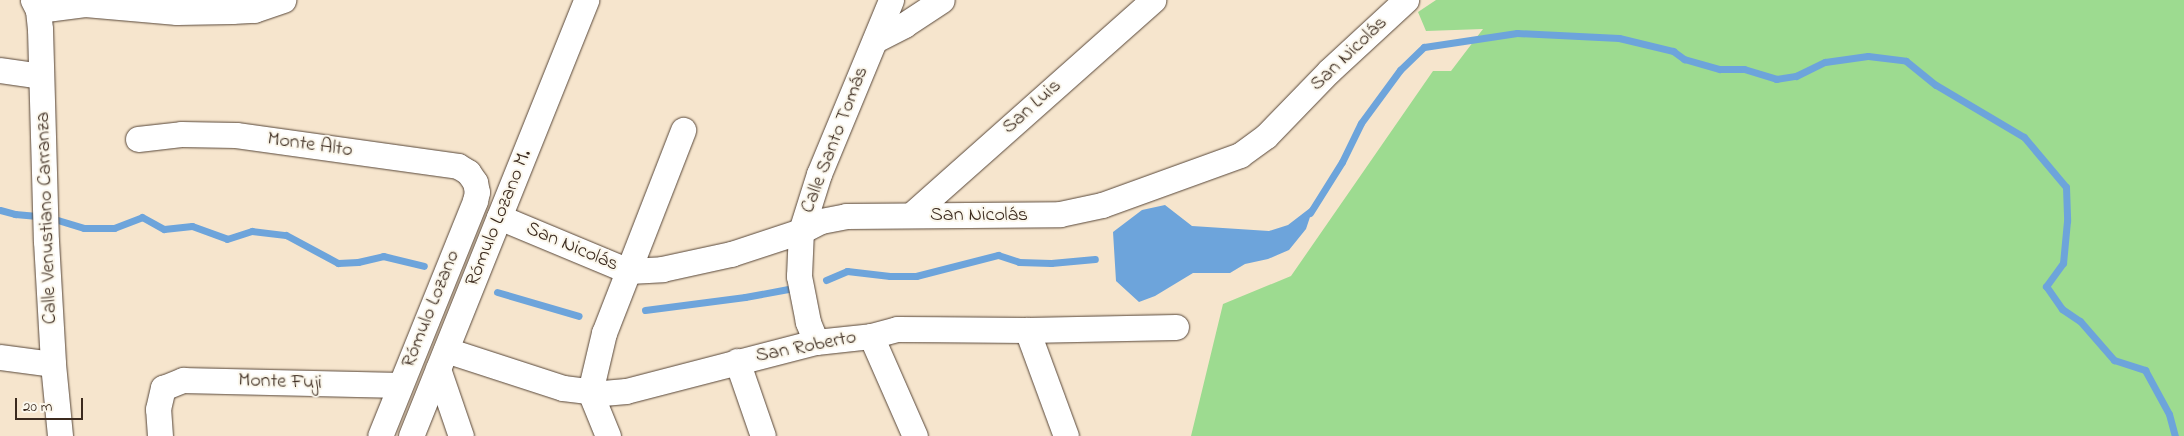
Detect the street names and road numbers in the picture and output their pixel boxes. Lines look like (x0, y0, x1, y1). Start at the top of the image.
street label: San Nicolás (1305, 11, 1393, 97)
street label: Calle Santo Tomás (796, 63, 874, 217)
street label: San Luis (998, 74, 1066, 140)
street label: Calle Venustiano Carranza (31, 111, 63, 325)
street label: Monte Alto (266, 127, 354, 163)
street label: Rómulo Lozano M. (461, 146, 537, 290)
street label: San Nicolás (930, 203, 1028, 227)
street label: San Nicolás (522, 217, 622, 277)
street label: Rómulo Lozano (397, 247, 465, 371)
street label: San Roberto (754, 325, 858, 369)
street label: Monte Fuji (238, 369, 322, 395)

